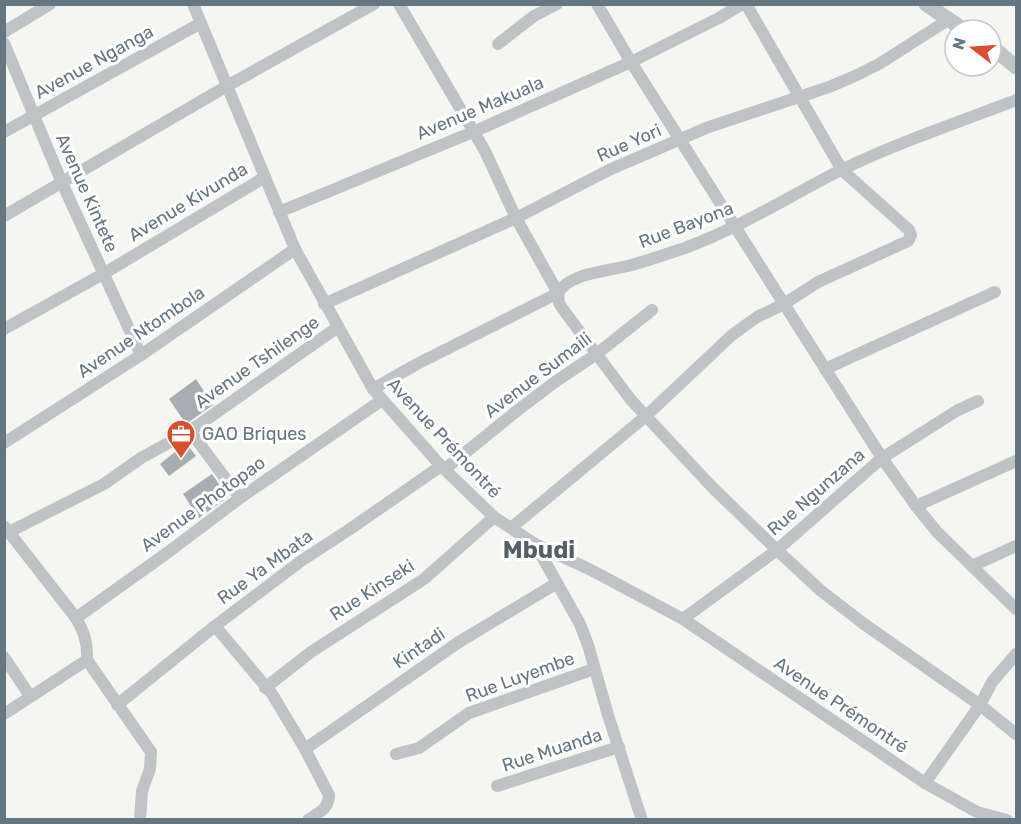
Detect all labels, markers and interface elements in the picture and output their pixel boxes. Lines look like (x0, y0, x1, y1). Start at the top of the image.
north arrow (943, 18, 1003, 78)
street label: Avenue Nganga (31, 20, 157, 104)
text: N (948, 35, 970, 52)
street label: Avenue Makuala (413, 71, 547, 145)
street label: Rue Yori (593, 119, 665, 167)
street label: Avenue Kintete (51, 130, 123, 256)
street label: Avenue Kivunda (124, 158, 252, 246)
street label: Rue Bayona (636, 197, 736, 253)
street label: Avenue Ntombola (73, 281, 209, 383)
street label: Avenue Tshilenge (191, 311, 323, 413)
street label: Avenue Sumaili (480, 328, 596, 422)
street label: Avenue Prémontré (383, 373, 505, 503)
office icon: GAO Briques (165, 418, 197, 460)
place label: GAO Briques (202, 423, 306, 445)
street label: Rue Ngunzana (763, 444, 869, 540)
street label: Avenue Photopao (136, 451, 270, 557)
street label: Rue Ya Mbata (213, 525, 317, 609)
district label: Mbudi (503, 536, 575, 564)
street label: Rue Kinseki (326, 555, 418, 625)
street label: Kintadi (389, 623, 449, 673)
street label: Rue Luyembe (463, 647, 577, 707)
street label: Avenue Prémontré (770, 652, 912, 758)
street label: Rue Muanda (499, 724, 605, 776)

